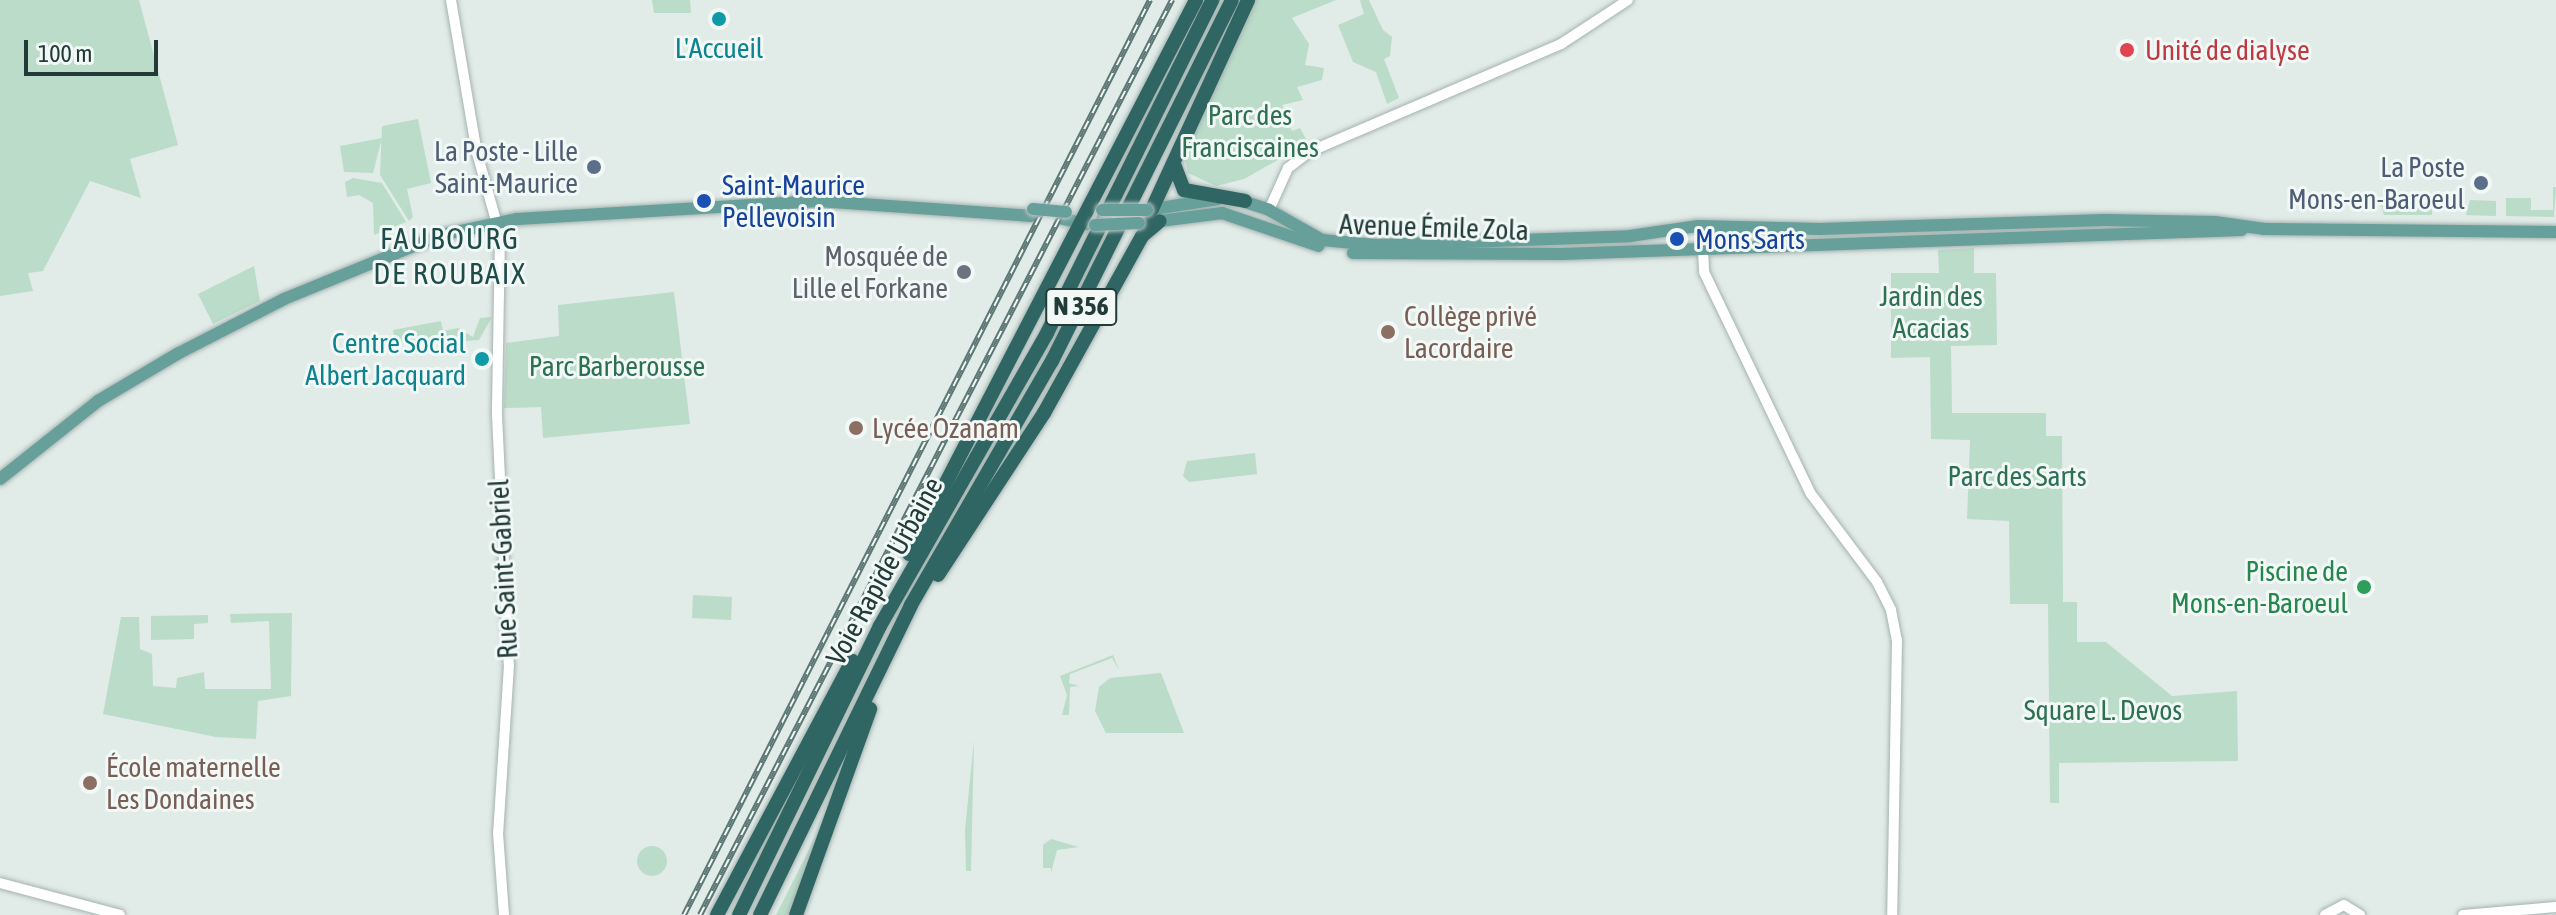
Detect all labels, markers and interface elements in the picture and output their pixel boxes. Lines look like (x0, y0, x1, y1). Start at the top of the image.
marker: L'Accueil (710, 10, 728, 28)
scale bar (28, 24, 162, 74)
place label: L'Accueil (675, 31, 763, 65)
place label: Unité de dialyse (2145, 33, 2310, 67)
marker: Unité de dialyse (2116, 39, 2138, 61)
text: 100 m (38, 40, 92, 67)
park label: Parc des Franciscaines (1181, 98, 1319, 164)
place label: La Poste - Lille Saint-Maurice (434, 134, 578, 200)
place label: La Poste Mons-en-Baroeul (2288, 150, 2465, 216)
marker: La Poste - Lille Saint-Maurice (585, 158, 603, 176)
place label: Saint-Maurice Pellevoisin (722, 168, 865, 234)
marker: La Poste Mons-en-Baroeul (2472, 174, 2490, 192)
marker: Saint-Maurice Pellevoisin (693, 190, 715, 212)
street label: Avenue Émile Zola (1339, 207, 1529, 247)
district label: FAUBOURG DE ROUBAIX (373, 220, 527, 290)
place label: Mons Sarts (1695, 222, 1805, 256)
marker: Mons Sarts (1666, 228, 1688, 250)
place label: Mosquée de Lille el Forkane (792, 239, 948, 305)
marker: Mosquée de Lille el Forkane (955, 263, 973, 281)
park label: Jardin des Acacias (1879, 279, 1983, 345)
road number: N 356 (1045, 285, 1117, 329)
place label: Collège privé Lacordaire (1404, 299, 1537, 365)
marker: Collège privé Lacordaire (1379, 323, 1397, 341)
place label: Centre Social Albert Jacquard (305, 326, 466, 392)
park label: Parc Barberousse (529, 349, 705, 383)
marker: Centre Social Albert Jacquard (473, 350, 491, 368)
place label: Lycée Ozanam (872, 411, 1019, 445)
marker: Lycée Ozanam (847, 419, 865, 437)
park label: Parc des Sarts (1947, 459, 2087, 493)
street label: Voie Rapide Urbaine (819, 471, 949, 671)
street label: Rue Saint-Gabriel (482, 478, 524, 660)
place label: Piscine de Mons-en-Baroeul (2171, 554, 2348, 620)
marker: Piscine de Mons-en-Baroeul (2355, 578, 2373, 596)
park label: Square L. Devos (2024, 693, 2182, 727)
place label: École maternelle Les Dondaines (106, 750, 281, 816)
marker: École maternelle Les Dondaines (81, 774, 99, 792)

